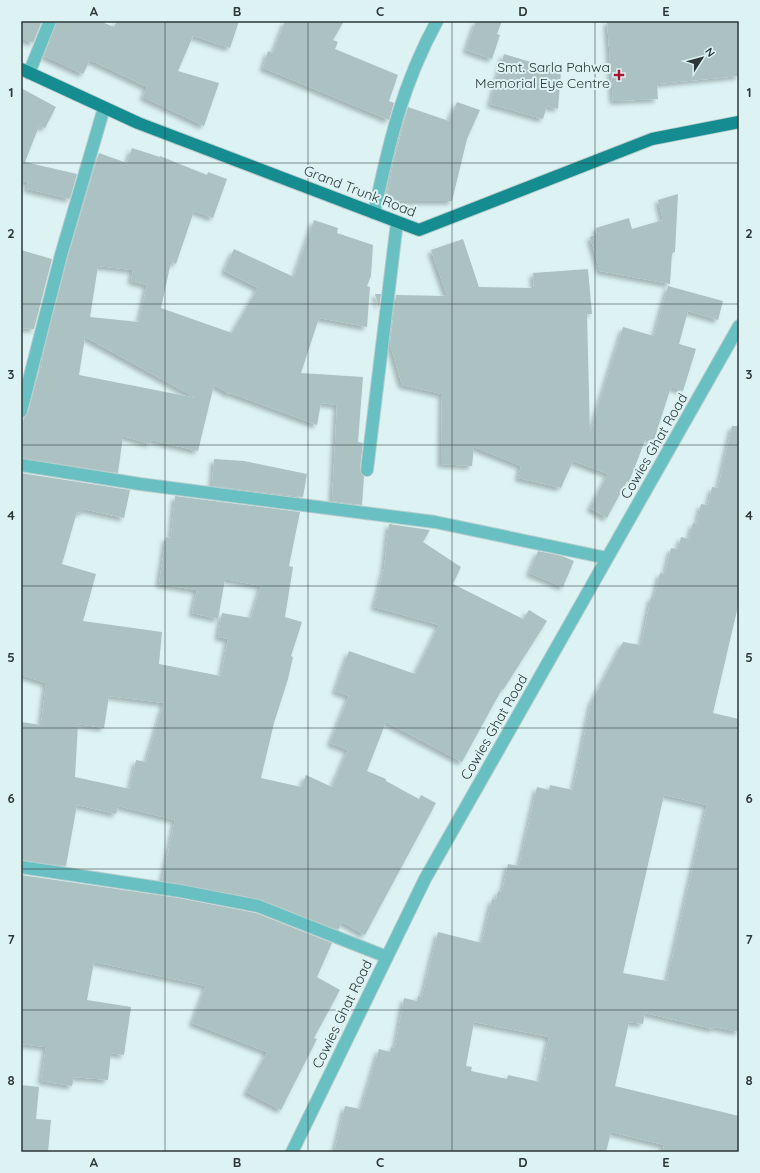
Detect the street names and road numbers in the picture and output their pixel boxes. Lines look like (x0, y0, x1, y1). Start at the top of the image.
street label: Grand Trunk Road (301, 161, 419, 221)
street label: Cowies Ghat Road (616, 390, 692, 502)
street label: Cowies Ghat Road (456, 671, 532, 783)
street label: Cowies Ghat Road (308, 957, 376, 1071)

